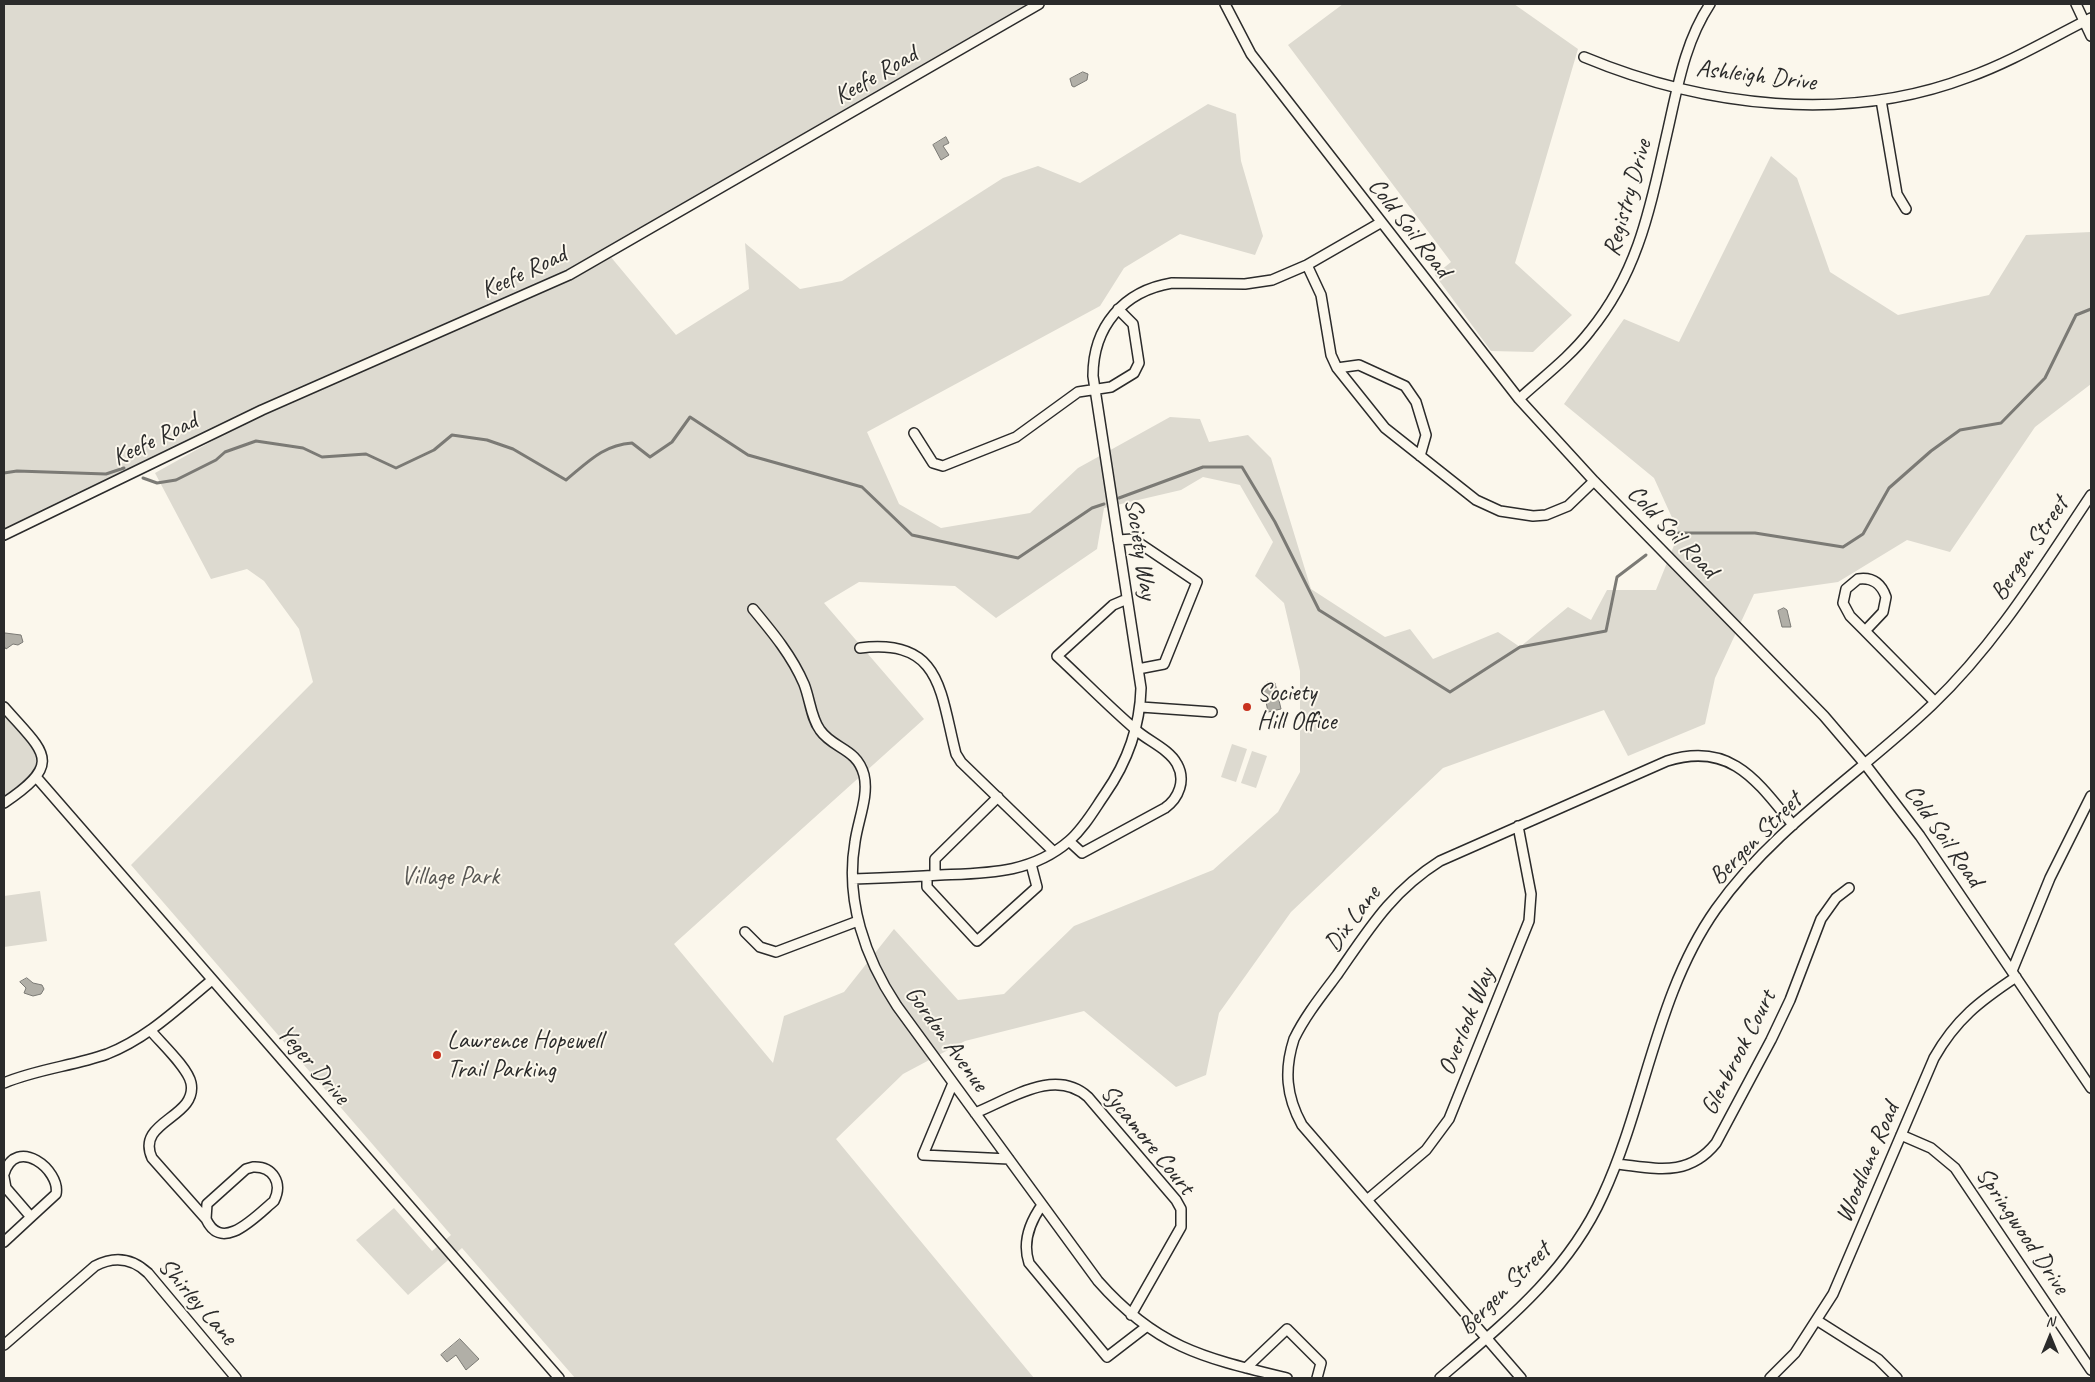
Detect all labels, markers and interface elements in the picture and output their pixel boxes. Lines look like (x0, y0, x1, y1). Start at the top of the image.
street label: Keefe Road (829, 40, 923, 112)
street label: Ashleigh Drive (1694, 54, 1818, 98)
street label: Registry Drive (1597, 136, 1659, 260)
street label: Cold Soil Road (1361, 172, 1457, 284)
street label: Keefe Road (476, 240, 572, 306)
street label: Keefe Road (108, 407, 202, 473)
street label: Cold Soil Road (1620, 479, 1724, 585)
street label: Bergen Street (1984, 491, 2076, 607)
street label: Society Way (1117, 496, 1163, 602)
place label: Society Hill Office (1257, 678, 1336, 737)
marker: Society Hill Office (1241, 701, 1253, 713)
street label: Cold Soil Road (1897, 779, 1989, 893)
street label: Bergen Street (1703, 786, 1809, 892)
park label: Village Park (401, 862, 499, 892)
street label: Dix Lane (1318, 880, 1388, 958)
street label: Overlook Way (1432, 964, 1502, 1080)
street label: Gordon Avenue (898, 980, 994, 1098)
street label: Glenbrook Court (1695, 986, 1783, 1120)
street label: Yeger Drive (270, 1019, 356, 1111)
place label: Lawrence Hopewell Trail Parking (447, 1026, 603, 1085)
marker: Lawrence Hopewell Trail Parking (431, 1049, 443, 1061)
street label: Sycamore Court (1093, 1079, 1201, 1201)
street label: Woodlane Road (1829, 1099, 1907, 1227)
street label: Springwood Drive (1969, 1162, 2075, 1300)
street label: Bergen Street (1452, 1236, 1558, 1342)
street label: Shirley Lane (151, 1252, 243, 1352)
north arrow (2025, 1312, 2075, 1362)
text: N (2046, 1313, 2054, 1330)

